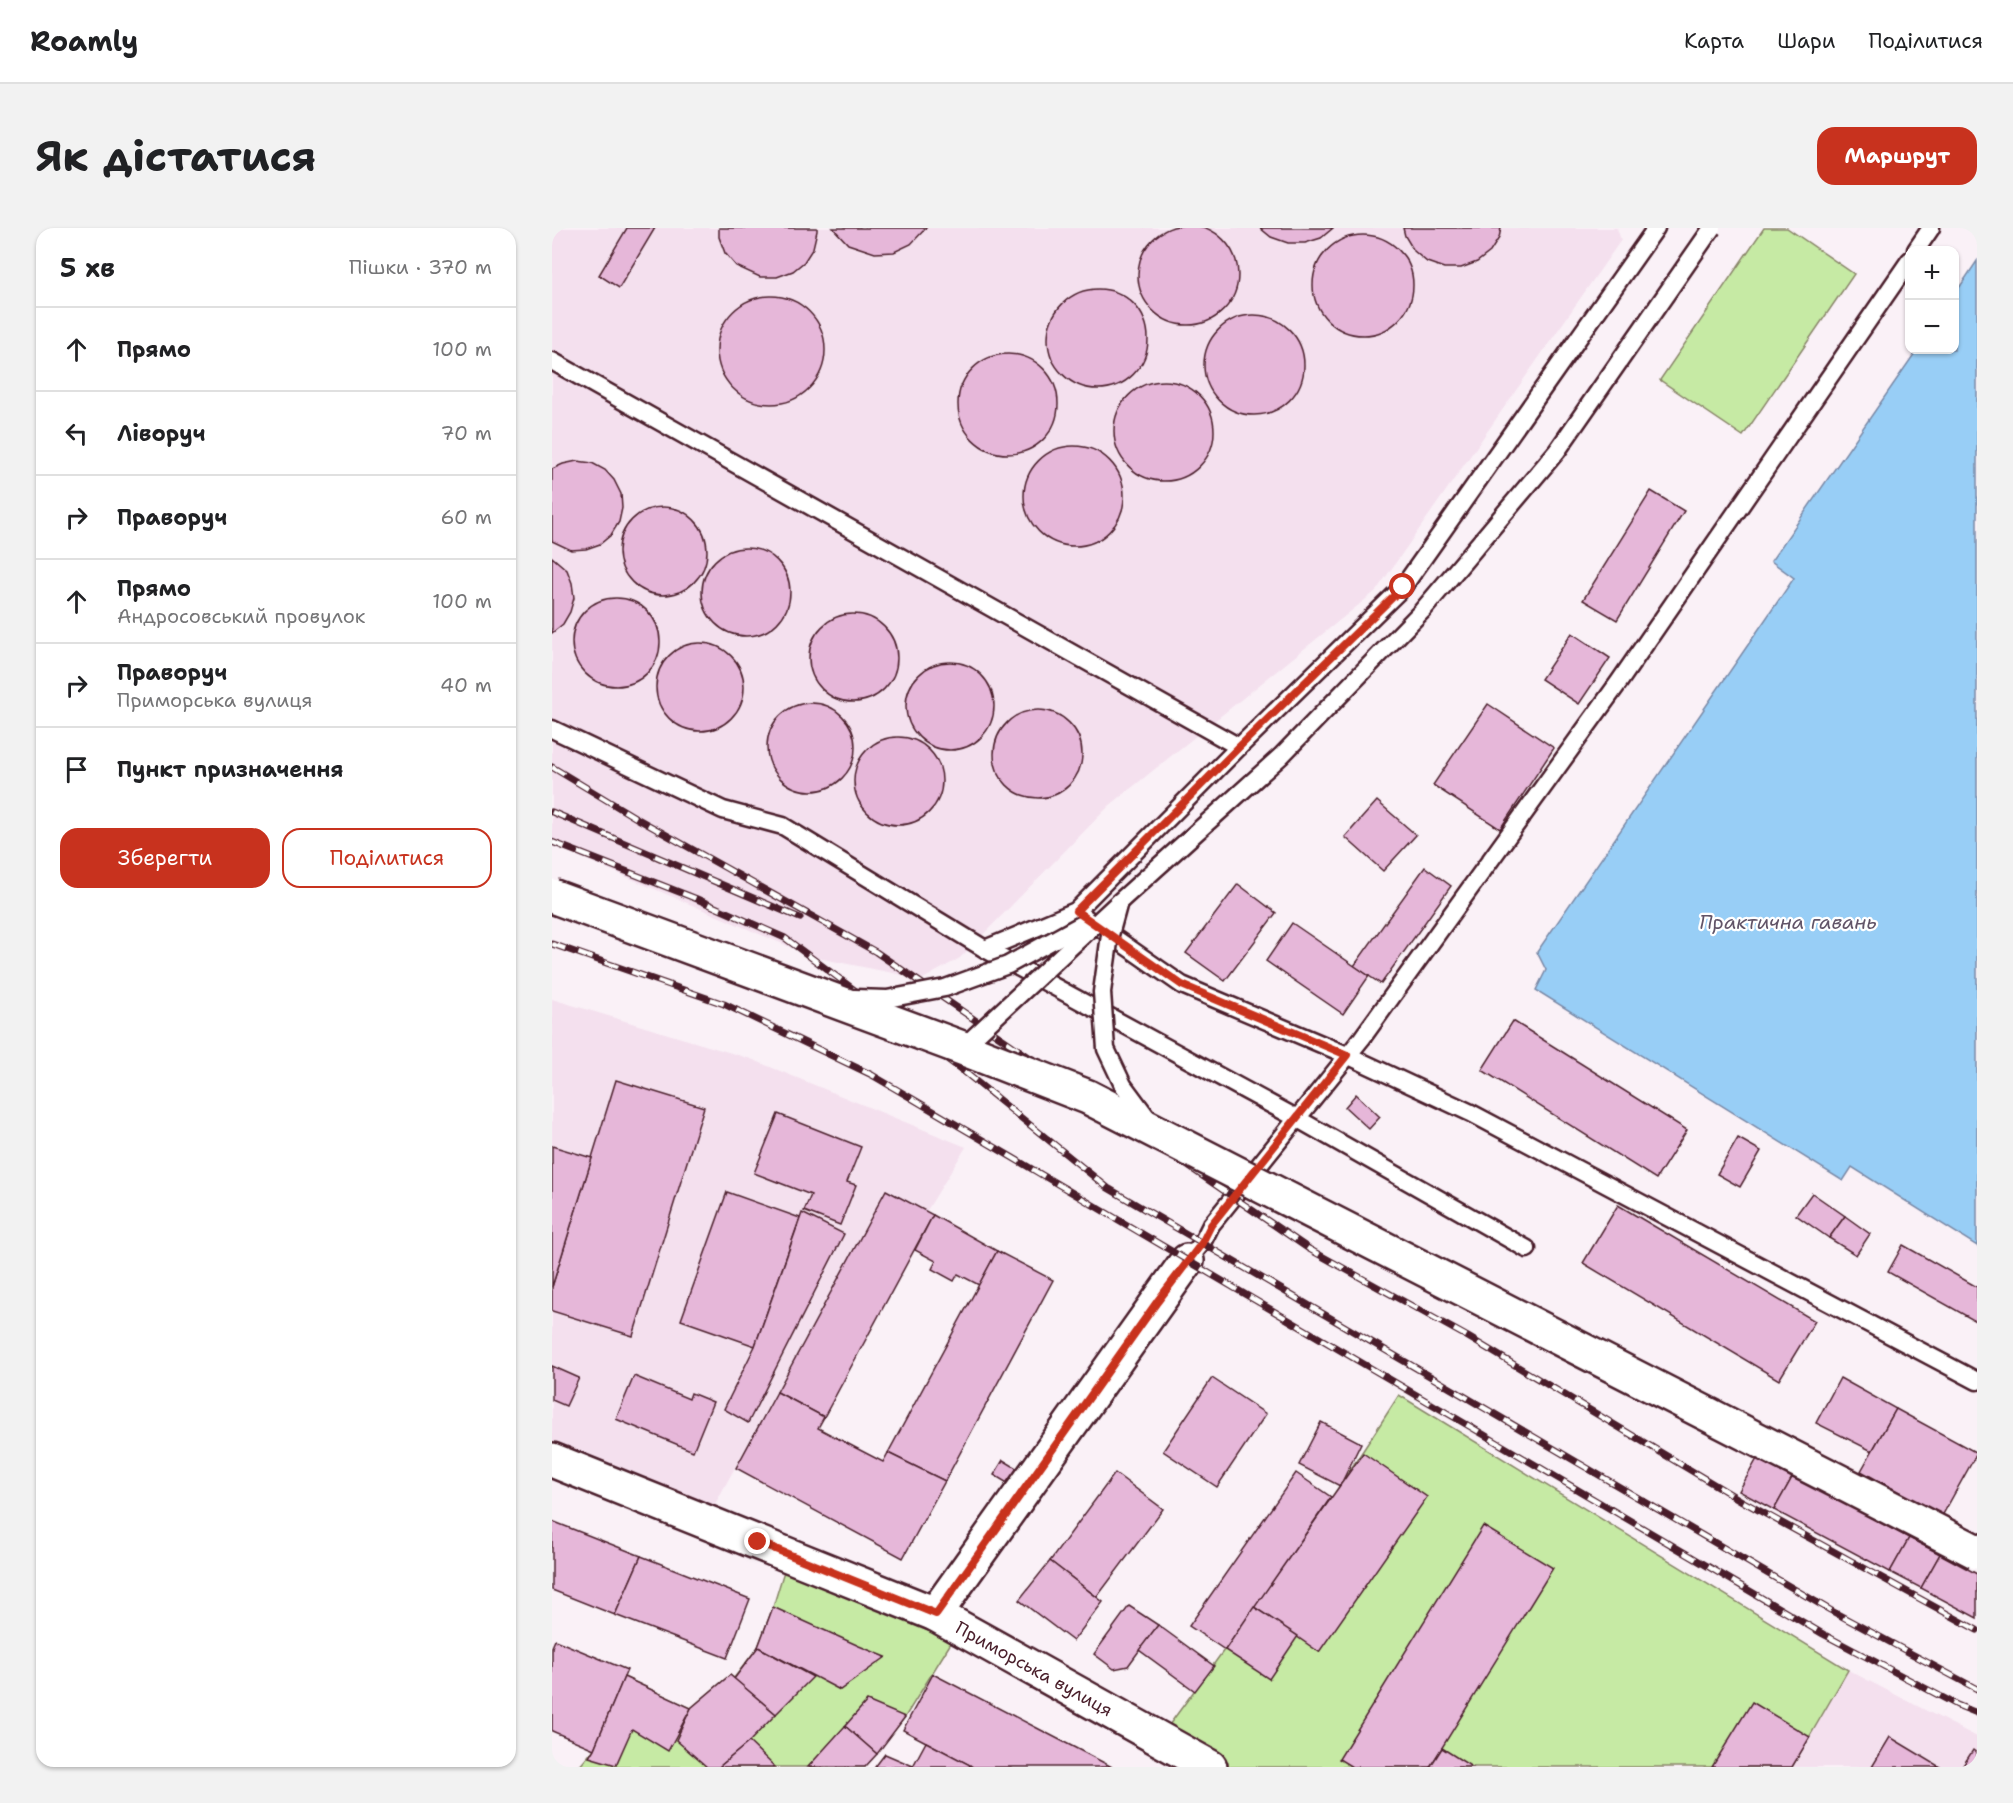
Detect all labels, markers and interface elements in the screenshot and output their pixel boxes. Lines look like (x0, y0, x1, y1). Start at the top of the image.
text: Roamly (30, 22, 138, 60)
text: Карта (1684, 27, 1744, 55)
text: Шари (1777, 27, 1835, 55)
text: Поділитися (1868, 27, 1983, 55)
button: Маршрут (1817, 127, 1977, 185)
text: Як дістатися (36, 128, 316, 184)
map controls (1905, 246, 1959, 354)
button: + (1905, 246, 1959, 300)
text: 5 хв (60, 250, 115, 285)
text: Пішки · 370 m (349, 254, 492, 280)
button: − (1905, 300, 1959, 354)
icon: ahead (60, 333, 93, 366)
text: Прямо (117, 335, 191, 364)
text: 100 m (432, 336, 492, 362)
icon: left (60, 417, 93, 450)
text: Ліворуч (117, 419, 205, 448)
text: 70 m (440, 420, 492, 446)
icon: right (60, 501, 93, 534)
text: Праворуч (117, 503, 227, 532)
text: 60 m (440, 504, 492, 530)
route start (1389, 573, 1415, 599)
text: Прямо (117, 574, 191, 603)
icon: ahead (60, 585, 93, 618)
text: 100 m (432, 588, 492, 614)
text: Андросовський провулок (117, 603, 365, 629)
text: Праворуч (117, 658, 227, 687)
icon: right (60, 669, 93, 702)
text: 40 m (440, 672, 492, 698)
text: Приморська вулиця (117, 687, 313, 713)
icon: arrive (60, 753, 93, 786)
text: Пункт призначення (117, 755, 344, 784)
button: Зберегти (60, 828, 270, 888)
button: Поділитися (282, 828, 492, 888)
water label: Практична гавань (1699, 909, 1877, 935)
route end (744, 1528, 770, 1554)
street label: Приморська вулиця (951, 1616, 1117, 1722)

